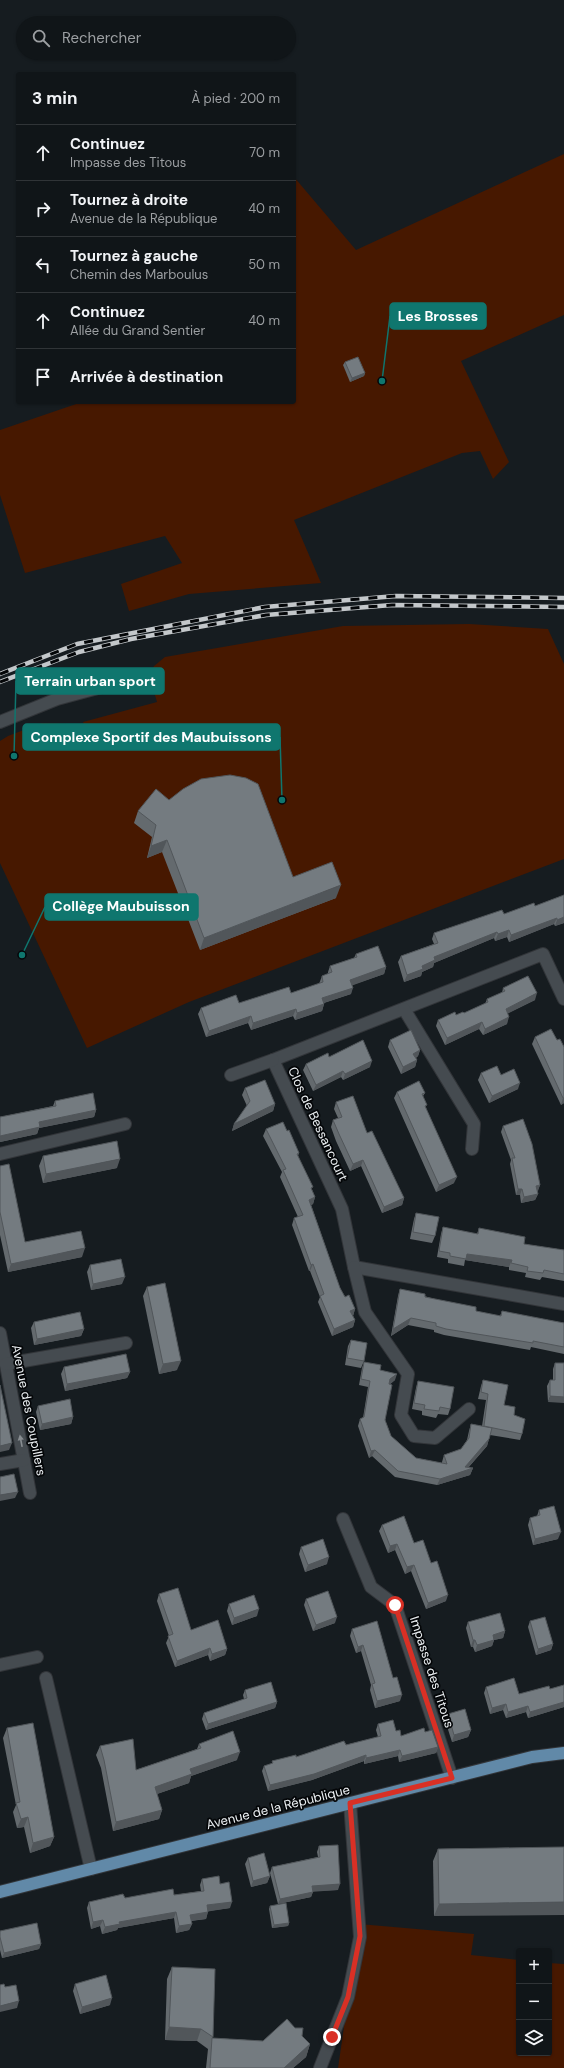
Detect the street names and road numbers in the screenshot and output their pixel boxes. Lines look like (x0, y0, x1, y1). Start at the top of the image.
street label: Clos de Bessancourt (284, 1064, 352, 1184)
street label: Avenue des Coupillers (8, 1343, 50, 1477)
street label: Impasse des Titous (406, 1614, 458, 1730)
street label: Avenue de la République (204, 1781, 352, 1833)

